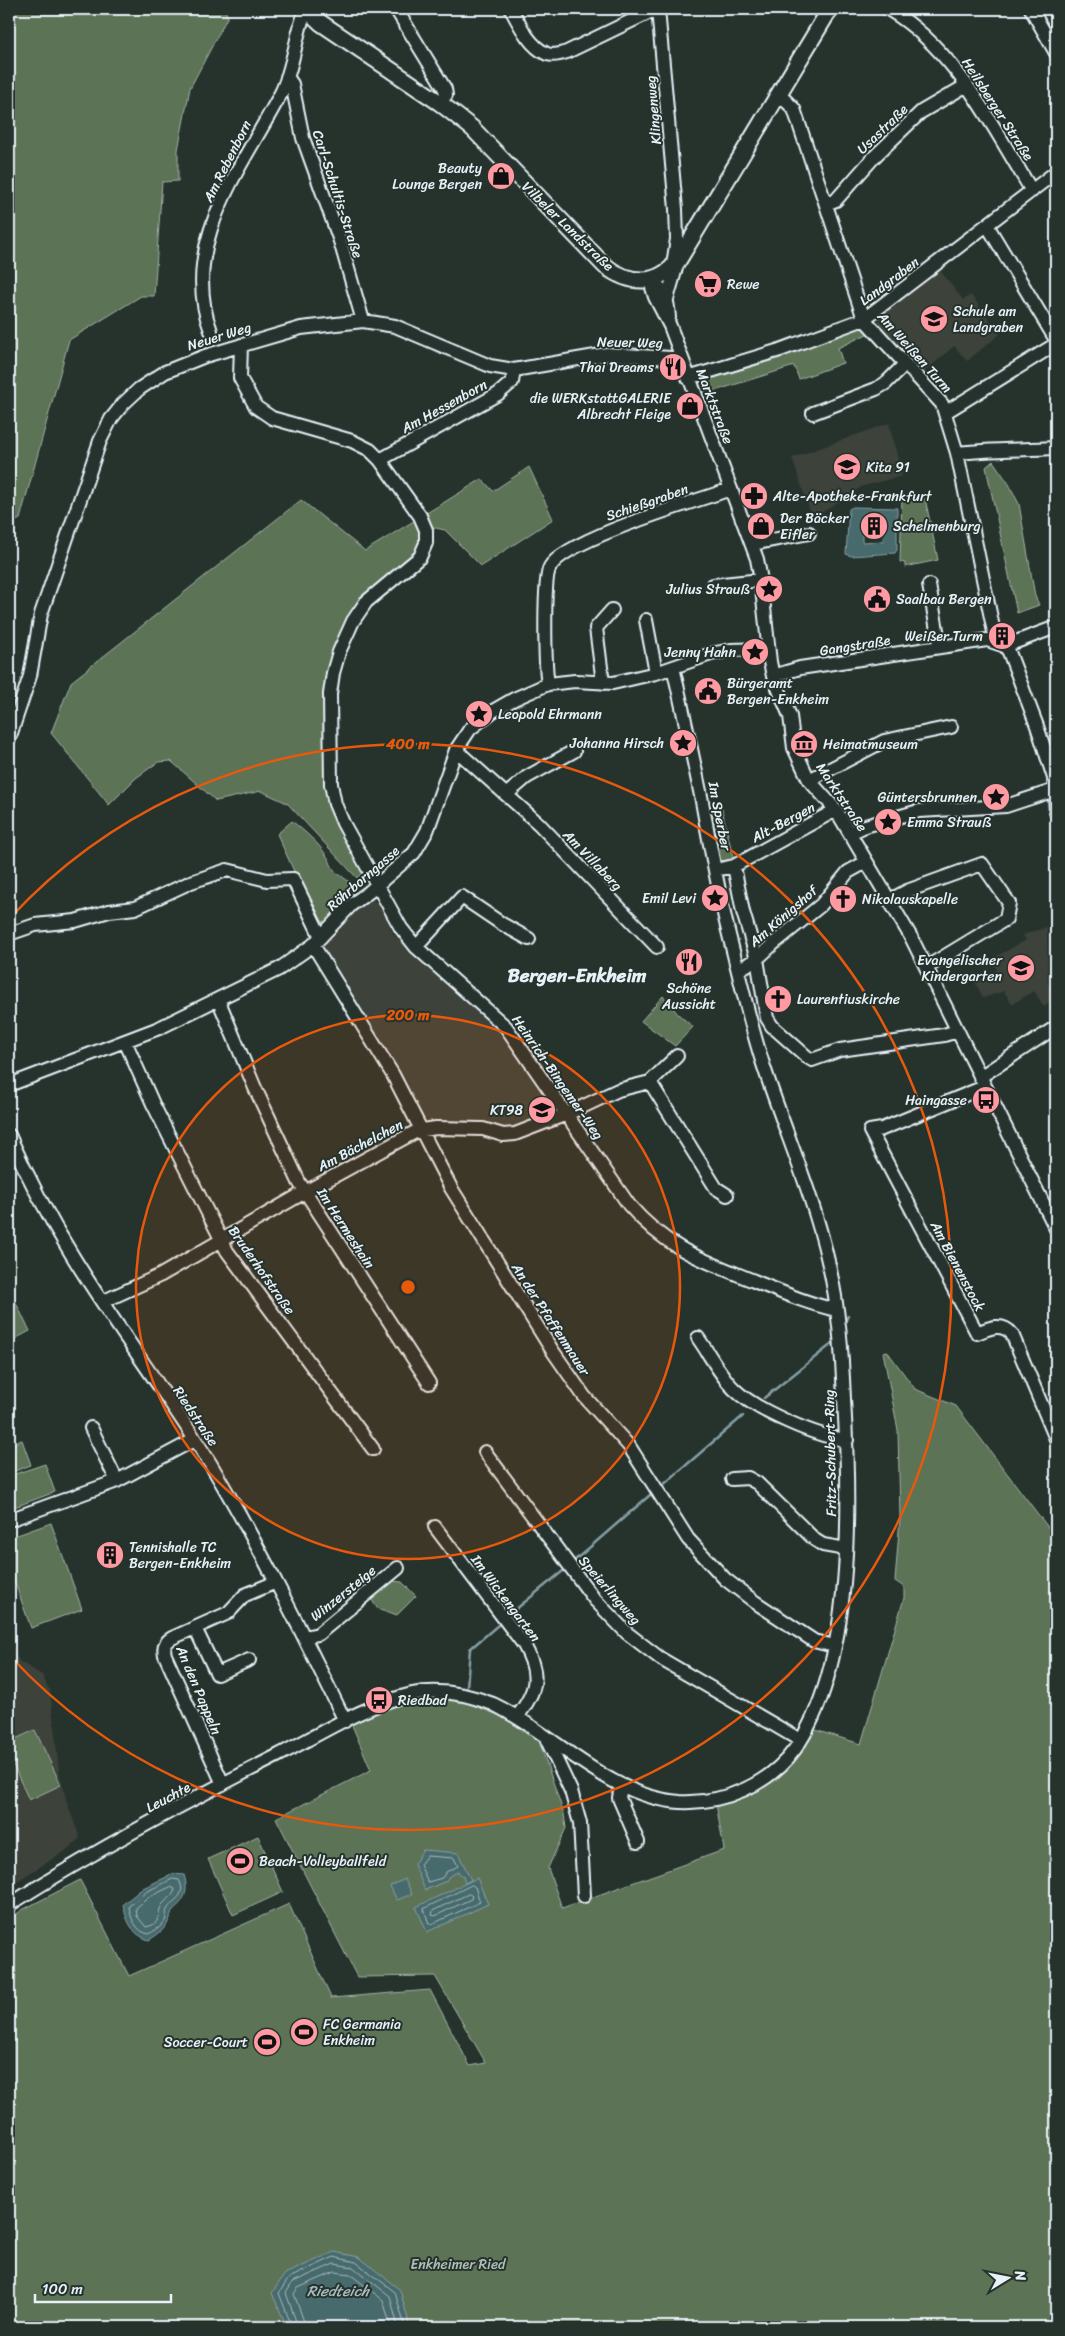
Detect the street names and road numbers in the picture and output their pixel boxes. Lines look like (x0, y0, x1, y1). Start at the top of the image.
street label: Heilsberger Straße (955, 53, 1041, 166)
street label: Klingenweg (638, 74, 669, 146)
street label: Usastraße (851, 98, 914, 161)
street label: Am Rebenborn (196, 115, 259, 208)
street label: Carl-Schultis-Straße (305, 127, 370, 262)
street label: Vilbeler Landstraße (515, 175, 620, 278)
street label: Landgraben (854, 250, 925, 312)
street label: Am Weißen Turm (870, 305, 959, 399)
street label: Neuer Weg (184, 315, 254, 358)
street label: Neuer Weg (597, 329, 663, 356)
street label: Marktstraße (689, 365, 740, 448)
street label: Am Hessenborn (396, 372, 492, 441)
street label: Schießgraben (602, 477, 692, 528)
street label: Gangstraße (818, 628, 893, 663)
street label: Marktstraße (809, 757, 874, 837)
street label: Im Sperber (700, 779, 739, 854)
street label: Alt-Bergen (746, 795, 820, 850)
street label: Am Villaberg (556, 823, 629, 897)
street label: Röhrborngasse (321, 839, 406, 917)
street label: Am Königshof (742, 878, 825, 954)
street label: Heinrich-Bingemer-Weg (505, 1009, 610, 1145)
street label: Am Bächelchen (312, 1112, 408, 1179)
street label: Im Hermeshain (309, 1182, 382, 1274)
street label: Am Bienenstock (923, 1216, 992, 1317)
street label: Bruderhofstraße (221, 1220, 302, 1320)
street label: An der Pfaffenmauer (504, 1257, 597, 1382)
street label: Riedstraße (166, 1381, 225, 1452)
street label: Fritz-Schubert-Ring (817, 1389, 844, 1517)
street label: Im Wickengarten (464, 1548, 547, 1648)
street label: Speierlingweg (572, 1550, 647, 1631)
street label: Winzersteige (305, 1559, 382, 1628)
street label: An den Pappeln (168, 1641, 229, 1739)
street label: Leuchte (141, 1775, 195, 1820)

